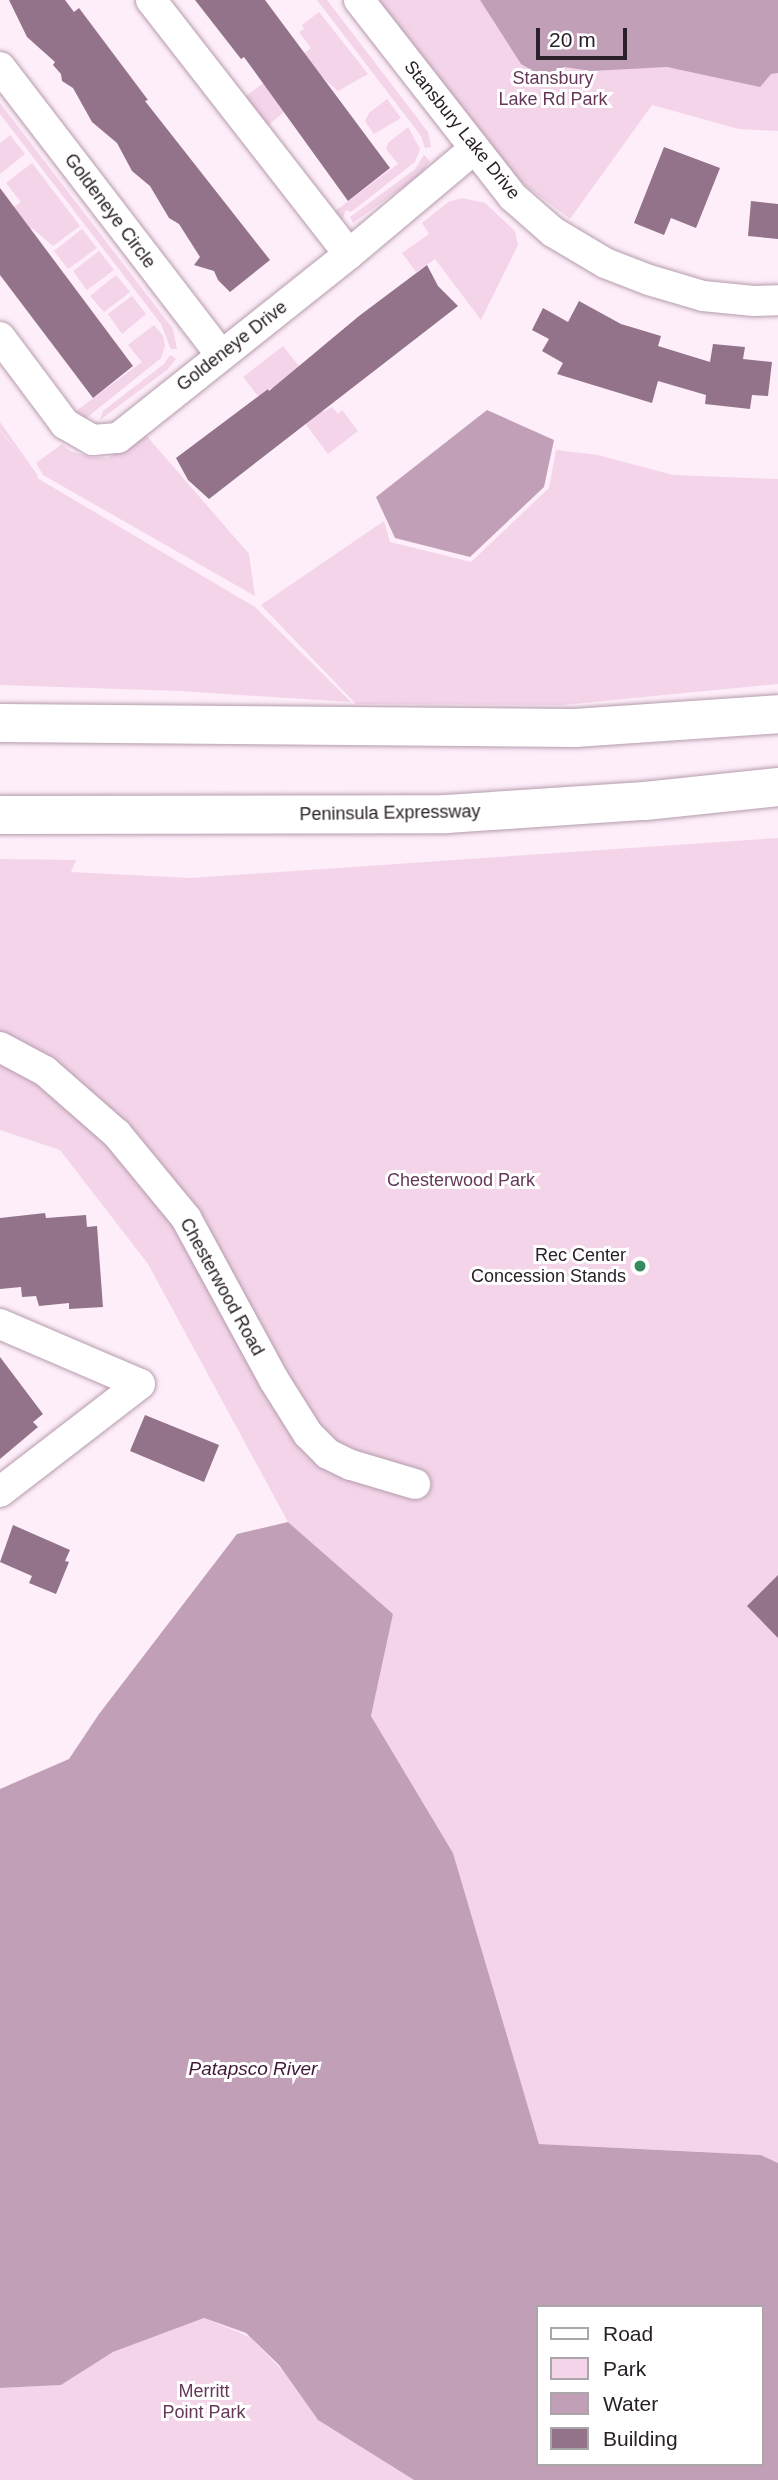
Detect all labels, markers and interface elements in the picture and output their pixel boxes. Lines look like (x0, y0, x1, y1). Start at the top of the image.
scale bar (540, 14, 631, 58)
text: 20 m (549, 28, 596, 51)
street label: Stansbury Lake Drive (399, 56, 525, 204)
park label: Stansbury Lake Rd Park (498, 68, 608, 110)
street label: Goldeneye Circle (60, 149, 160, 273)
street label: Goldeneye Drive (173, 296, 291, 396)
street label: Peninsula Expressway (299, 801, 481, 825)
park label: Chesterwood Park (387, 1169, 535, 1191)
street label: Chesterwood Road (175, 1214, 269, 1360)
place label: Rec Center Concession Stands (471, 1245, 626, 1288)
marker: Rec Center Concession Stands (632, 1258, 648, 1274)
water label: Patapsco River (189, 2058, 317, 2080)
legend (536, 2305, 764, 2466)
text: Road (603, 2322, 653, 2345)
text: Park (603, 2357, 646, 2380)
park label: Merritt Point Park (162, 2381, 246, 2424)
text: Water (603, 2392, 658, 2415)
text: Building (603, 2427, 678, 2450)

